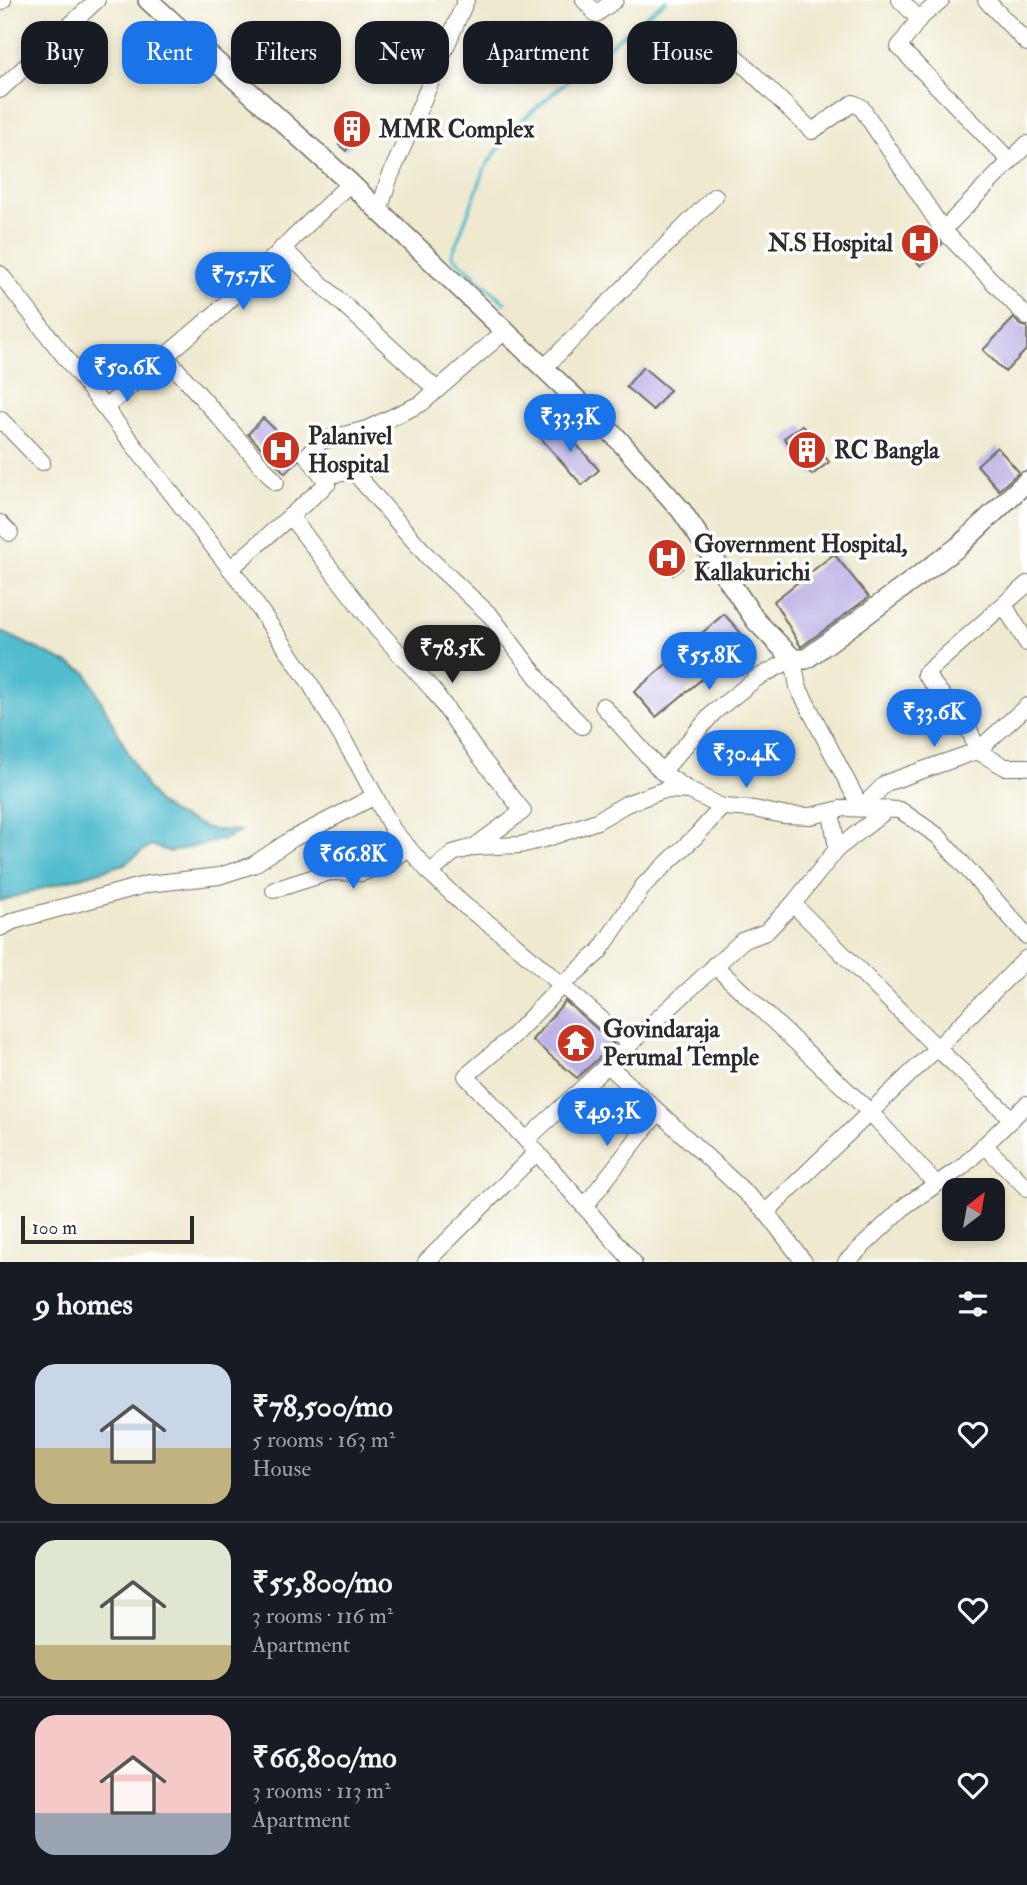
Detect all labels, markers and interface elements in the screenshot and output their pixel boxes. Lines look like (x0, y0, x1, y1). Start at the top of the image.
chip: Buy (21, 21, 108, 84)
chip: Rent (122, 21, 217, 84)
chip: Filters (231, 21, 341, 84)
chip: New (355, 21, 449, 84)
chip: Apartment (463, 21, 613, 84)
chip: House (627, 21, 737, 84)
building icon: MMR Complex (331, 108, 373, 150)
place label: MMR Complex (378, 114, 534, 145)
hospital icon: N.S Hospital (899, 222, 941, 264)
place label: N.S Hospital (767, 228, 894, 259)
pin: ₹75.7K (186, 252, 300, 312)
text: ₹75.7K (211, 260, 275, 289)
pin: ₹50.6K (70, 344, 184, 404)
text: ₹50.6K (94, 352, 160, 381)
pin: ₹33.3K (513, 394, 627, 454)
text: ₹33.3K (540, 402, 600, 431)
place label: Palanivel Hospital (308, 421, 393, 480)
hospital icon: Palanivel Hospital (260, 429, 302, 471)
building icon: RC Bangla (786, 429, 828, 471)
place label: RC Bangla (834, 435, 940, 466)
place label: Government Hospital, Kallakurichi (694, 529, 908, 588)
hospital icon: Government Hospital, Kallakurichi (646, 537, 688, 579)
pin: ₹78.5K (395, 626, 509, 685)
pin: ₹55.8K (652, 632, 766, 692)
text: ₹78.5K (420, 633, 484, 662)
text: ₹55.8K (677, 640, 741, 669)
pin: ₹33.6K (877, 690, 991, 749)
text: ₹33.6K (903, 697, 965, 726)
pin: ₹30.4K (689, 730, 803, 790)
text: ₹30.4K (712, 738, 780, 767)
pin: ₹66.8K (296, 832, 410, 891)
text: ₹66.8K (319, 839, 387, 868)
place label: Govindaraja Perumal Temple (603, 1014, 759, 1073)
temple icon: Govindaraja Perumal Temple (555, 1022, 597, 1064)
pin: ₹49.3K (550, 1088, 664, 1148)
text: ₹49.3K (574, 1096, 640, 1125)
north arrow (942, 1178, 1004, 1241)
map controls (942, 1178, 1005, 1241)
scale bar (21, 1213, 194, 1245)
text: 100 m (32, 1216, 77, 1240)
icon: filters (954, 1285, 992, 1323)
text: 9 homes (35, 1286, 133, 1323)
text: ₹78,500/mo (252, 1388, 393, 1425)
icon: home (91, 1392, 175, 1476)
icon: heart (954, 1415, 992, 1453)
text: 5 rooms · 163 m² (252, 1425, 395, 1454)
text: House (252, 1454, 311, 1483)
text: ₹55,800/mo (252, 1564, 392, 1601)
icon: home (91, 1568, 175, 1652)
icon: heart (954, 1591, 992, 1629)
text: 3 rooms · 116 m² (252, 1601, 393, 1630)
text: Apartment (252, 1630, 350, 1659)
text: ₹66,800/mo (252, 1739, 397, 1776)
icon: home (91, 1743, 175, 1827)
icon: heart (954, 1766, 992, 1804)
text: 3 rooms · 113 m² (252, 1776, 391, 1805)
text: Apartment (252, 1805, 350, 1834)

